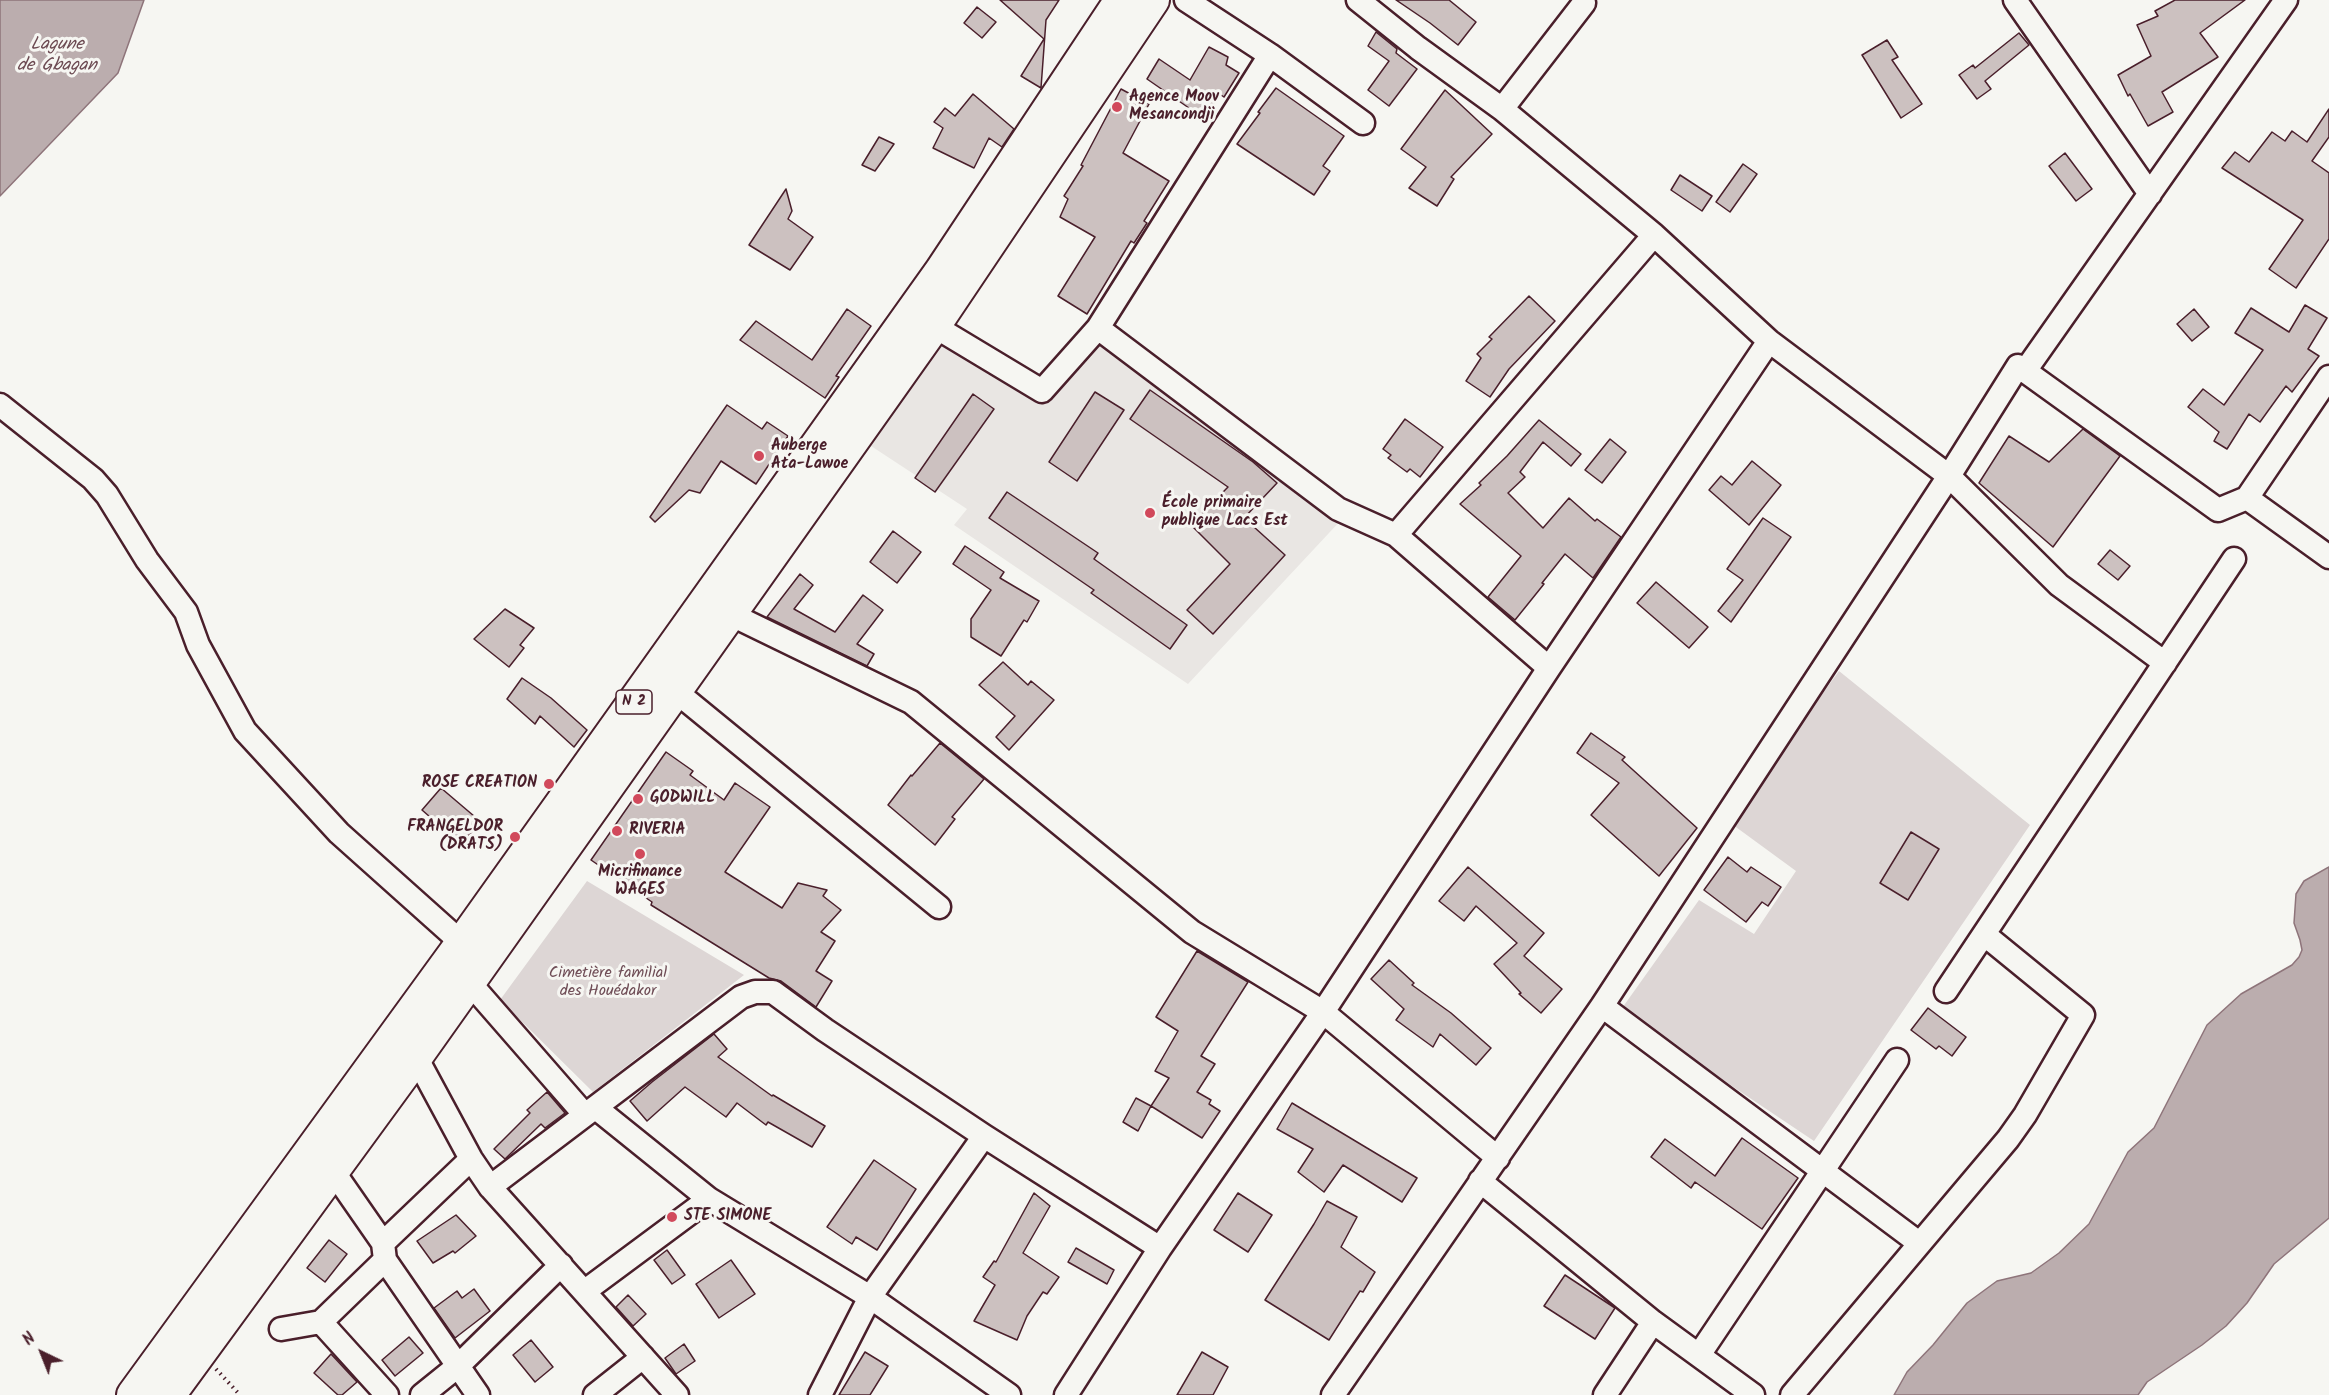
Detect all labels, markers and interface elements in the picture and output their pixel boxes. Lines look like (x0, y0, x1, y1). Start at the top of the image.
water label: Lagune de Gbagan (17, 35, 97, 78)
place label: Agence Moov Mesancondji (1129, 88, 1219, 126)
marker: Agence Moov Mesancondji (1110, 100, 1124, 114)
place label: Auberge Ata-Lawoe (771, 437, 848, 475)
marker: Auberge Ata-Lawoe (752, 449, 766, 463)
place label: École primaire publique Lacs Est (1162, 494, 1288, 532)
marker: École primaire publique Lacs Est (1143, 506, 1157, 520)
road number: N 2 (616, 690, 652, 714)
place label: ROSE CREATION (422, 774, 537, 794)
marker: ROSE CREATION (542, 777, 556, 791)
place label: GODWILL (650, 789, 715, 809)
marker: GODWILL (631, 792, 645, 806)
place label: FRANGELDOR (DRATS) (407, 818, 503, 856)
place label: RIVERIA (629, 821, 686, 841)
marker: RIVERIA (610, 824, 624, 838)
marker: FRANGELDOR (DRATS) (508, 830, 522, 844)
marker: Micrifinance WAGES (633, 847, 647, 861)
place label: Micrifinance WAGES (598, 863, 682, 901)
park label: Cimetière familial des Houédakor (549, 964, 667, 1002)
place label: STE SIMONE (684, 1207, 771, 1227)
marker: STE SIMONE (665, 1210, 679, 1224)
north arrow (12, 1323, 72, 1383)
text: N (17, 1327, 42, 1352)

